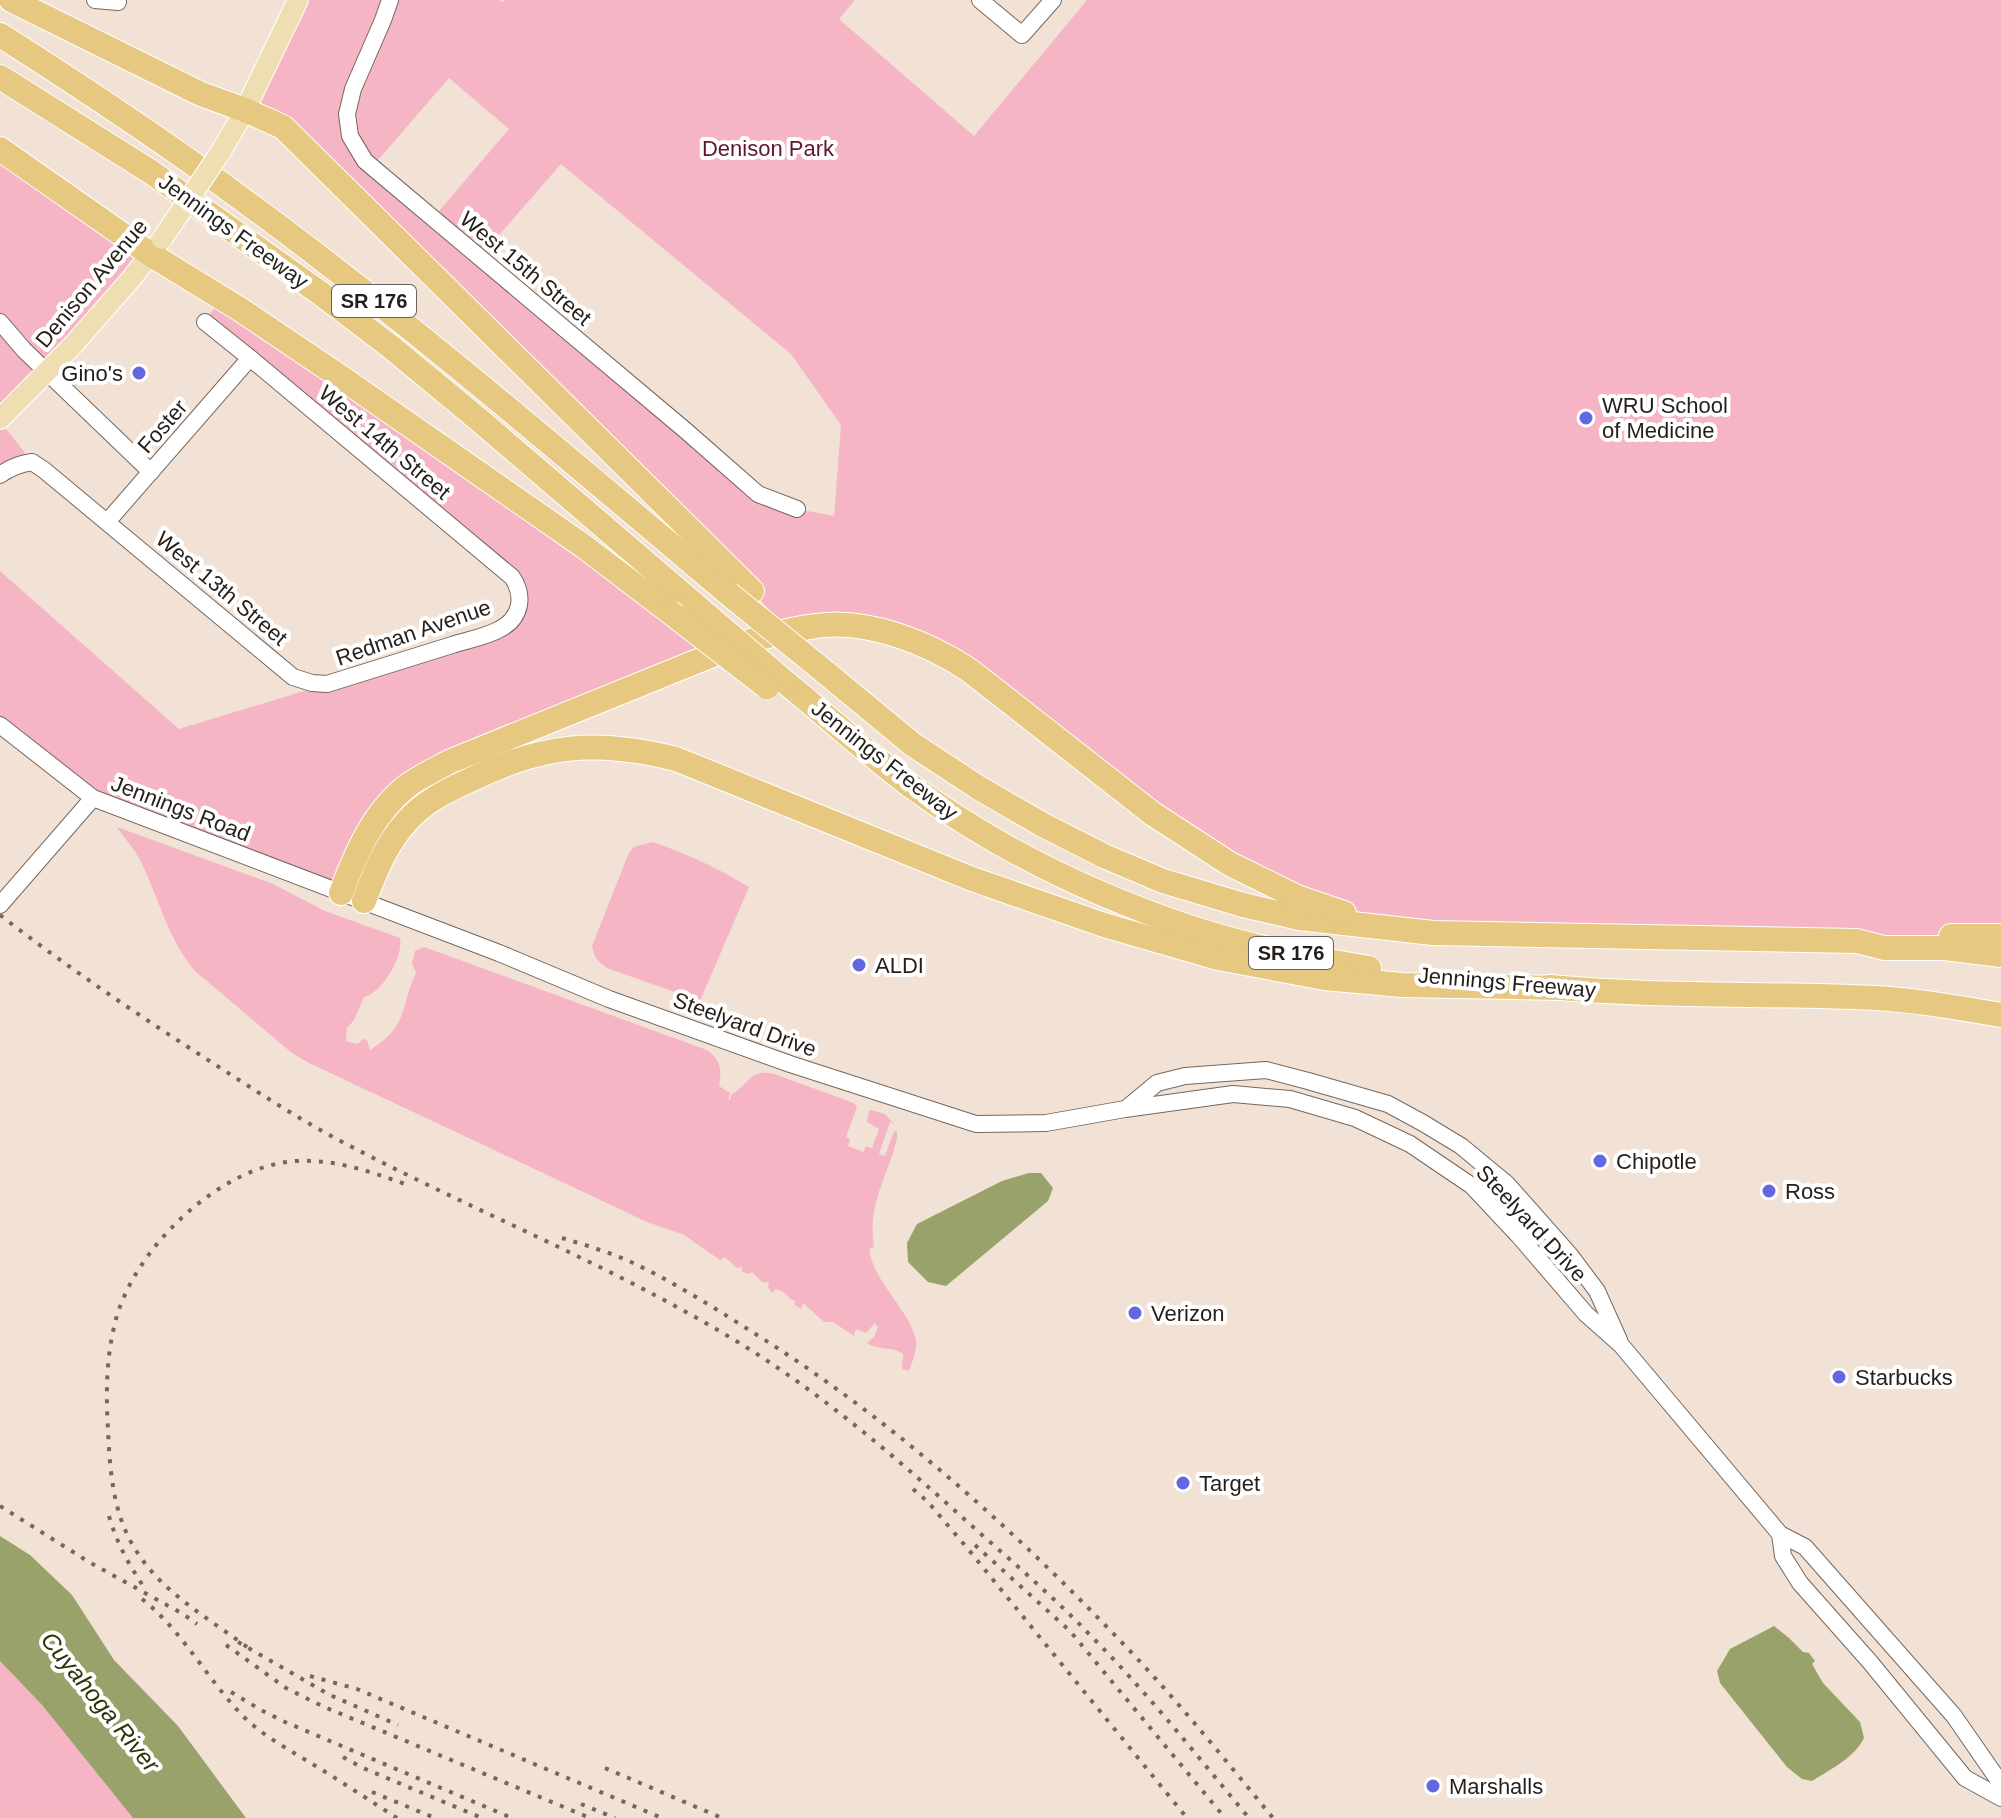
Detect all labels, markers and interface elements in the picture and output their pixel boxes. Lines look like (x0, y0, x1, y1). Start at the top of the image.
park label: Denison Park (702, 136, 835, 161)
street label: Jennings Freeway (154, 169, 313, 294)
street label: West 15th Street (455, 206, 596, 330)
street label: Denison Avenue (30, 214, 152, 353)
road number: SR 176 (332, 285, 416, 317)
place label: Gino's (61, 361, 123, 386)
marker: Gino's (130, 364, 148, 382)
street label: West 14th Street (314, 380, 455, 504)
place label: WRU School of Medicine (1602, 393, 1728, 443)
street label: Foster (132, 395, 192, 458)
marker: WRU School of Medicine (1577, 409, 1595, 427)
street label: West 13th Street (151, 526, 292, 650)
street label: Redman Avenue (332, 594, 494, 671)
street label: Jennings Freeway (807, 696, 963, 825)
street label: Jennings Road (108, 770, 254, 846)
road number: SR 176 (1249, 937, 1333, 969)
place label: ALDI (875, 953, 924, 978)
marker: ALDI (850, 956, 868, 974)
street label: Jennings Freeway (1417, 962, 1597, 1003)
street label: Steelyard Drive (670, 987, 820, 1062)
place label: Chipotle (1616, 1149, 1697, 1174)
marker: Chipotle (1591, 1152, 1609, 1170)
street label: Steelyard Drive (1471, 1160, 1592, 1287)
place label: Ross (1785, 1179, 1835, 1204)
marker: Ross (1760, 1182, 1778, 1200)
place label: Verizon (1151, 1301, 1224, 1326)
marker: Verizon (1126, 1304, 1144, 1322)
place label: Starbucks (1855, 1365, 1953, 1390)
marker: Starbucks (1830, 1368, 1848, 1386)
place label: Target (1199, 1471, 1260, 1496)
marker: Target (1174, 1474, 1192, 1492)
water label: Cuyahoga River (36, 1626, 166, 1778)
place label: Marshalls (1449, 1774, 1543, 1799)
marker: Marshalls (1424, 1777, 1442, 1795)

